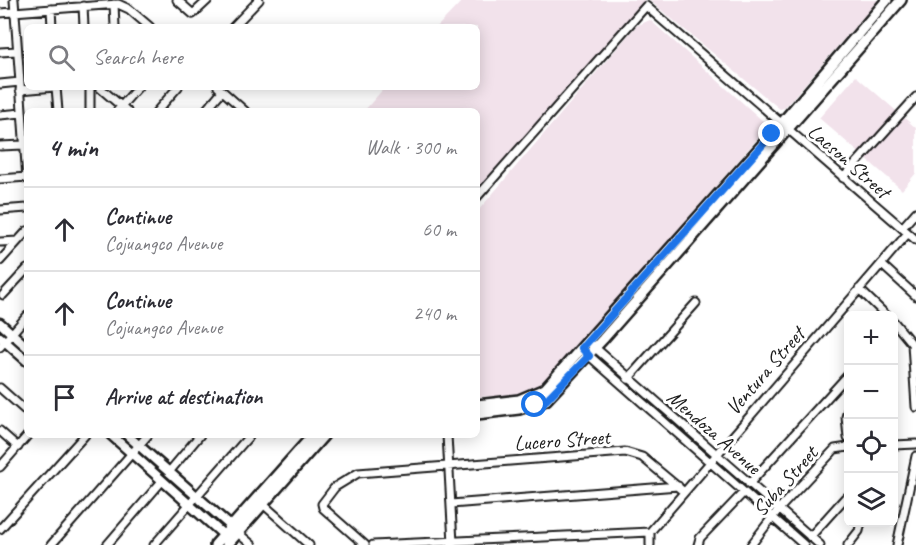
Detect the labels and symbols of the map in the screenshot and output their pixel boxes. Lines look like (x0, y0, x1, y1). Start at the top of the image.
street label: Lacson Street (803, 118, 898, 206)
route end (758, 120, 784, 146)
street label: Ventura Street (720, 320, 812, 420)
street label: Mendoza Avenue (662, 384, 767, 481)
route start (521, 391, 547, 417)
street label: Lucero Street (513, 424, 613, 456)
street label: Suba Street (747, 439, 825, 521)

